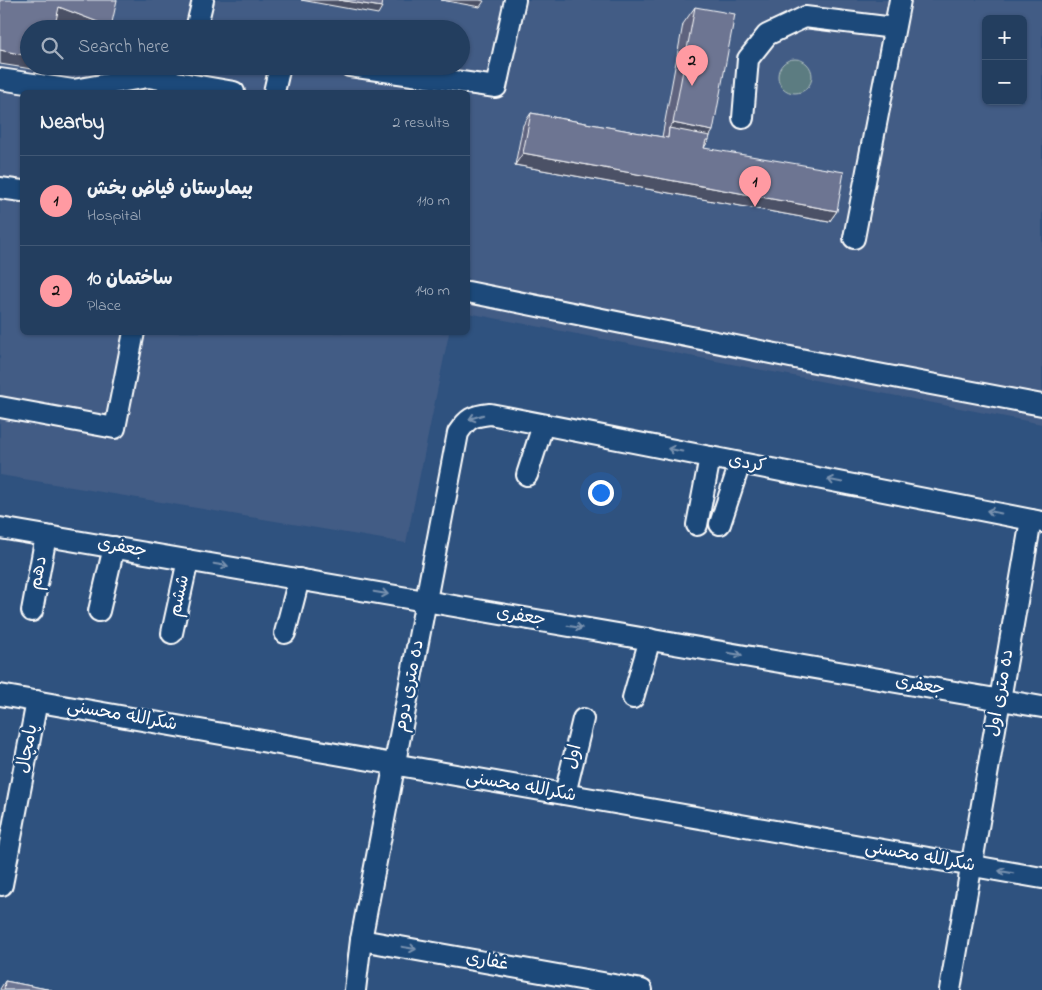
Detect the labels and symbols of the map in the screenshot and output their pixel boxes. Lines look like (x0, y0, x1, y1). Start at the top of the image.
pin: 2 (676, 45, 708, 86)
pin: 1 (739, 166, 771, 207)
one-way arrow (469, 413, 485, 423)
one-way arrow (668, 445, 684, 455)
street label: کردی (726, 448, 768, 480)
one-way arrow (827, 476, 843, 486)
your location (588, 480, 614, 506)
one-way arrow (987, 507, 1003, 517)
street label: جعفری (95, 531, 149, 565)
street label: دهم (23, 554, 55, 592)
one-way arrow (212, 561, 228, 571)
street label: ششم (163, 573, 197, 619)
one-way arrow (372, 589, 388, 599)
street label: جعفری (494, 600, 548, 634)
one-way arrow (567, 622, 583, 632)
street label: ده متری دوم (388, 638, 432, 734)
street label: ده متری اول (981, 647, 1021, 739)
one-way arrow (727, 649, 743, 659)
street label: جعفری (893, 669, 947, 703)
street label: شکرالله محسنی (65, 694, 179, 738)
street label: پامچال (11, 722, 45, 776)
street label: اول (559, 742, 589, 772)
street label: شکرالله محسنی (464, 765, 578, 809)
street label: شکرالله محسنی (863, 835, 977, 879)
one-way arrow (999, 866, 1015, 876)
one-way arrow (401, 944, 417, 954)
street label: غفاری (464, 945, 510, 979)

